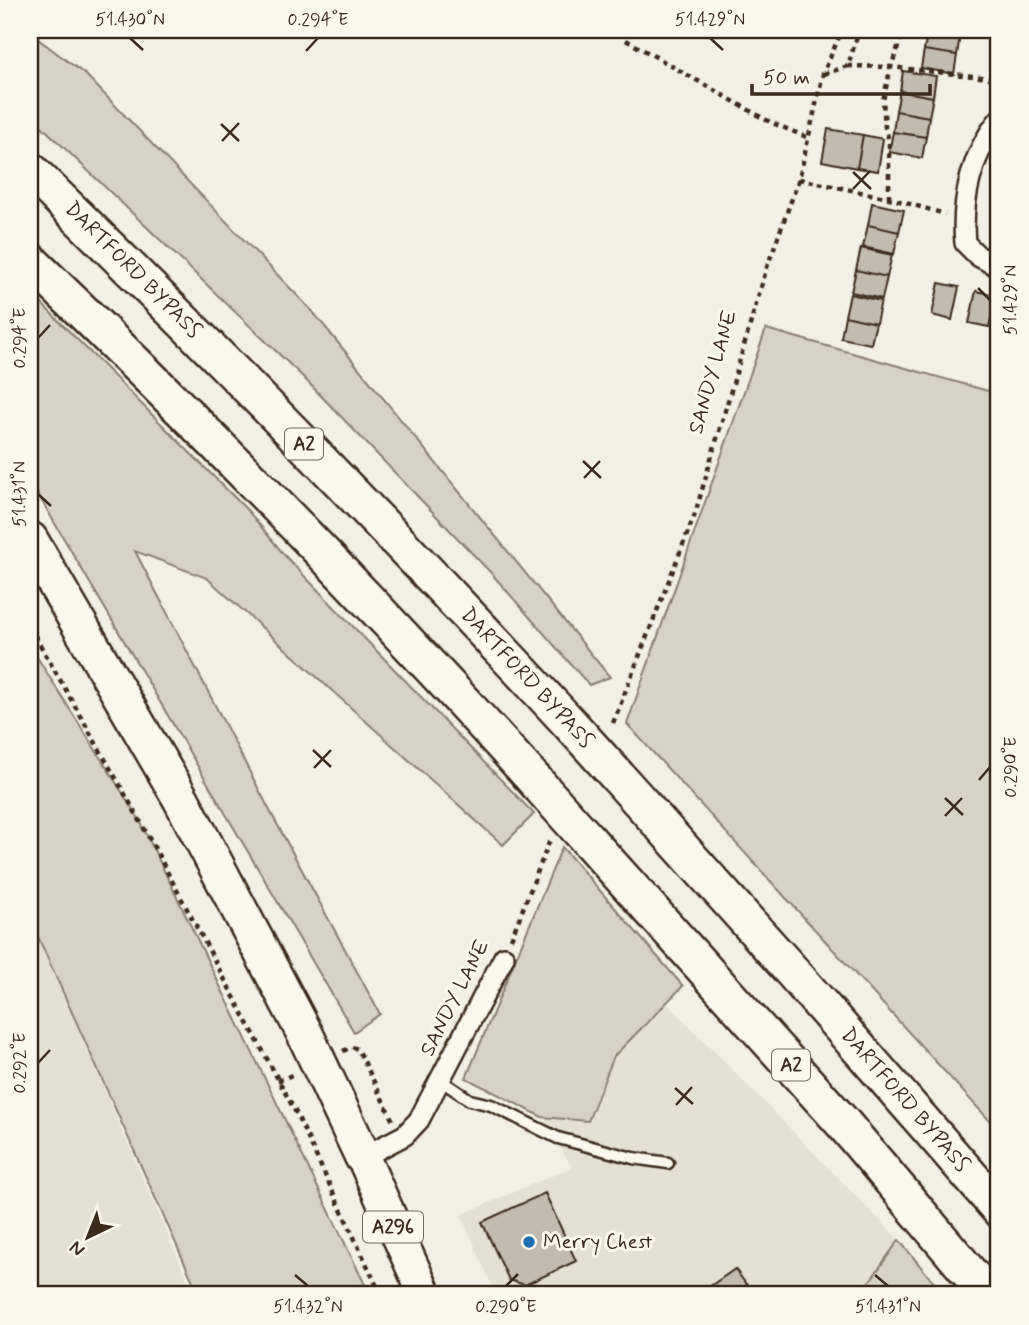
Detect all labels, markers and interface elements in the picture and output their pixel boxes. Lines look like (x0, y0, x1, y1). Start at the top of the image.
text: 51.430°N (95, 8, 165, 32)
text: 0.294°E (287, 8, 349, 32)
text: 51.429°N (675, 8, 745, 32)
scale bar (752, 52, 931, 96)
text: 50 m (763, 64, 810, 92)
street label: DARTFORD BYPASS (58, 195, 208, 345)
text: 51.429°N (999, 265, 1023, 335)
text: 0.294°E (8, 307, 32, 369)
street label: SANDY LANE (682, 307, 744, 437)
road number: A2 (285, 428, 323, 460)
text: 51.431°N (8, 461, 32, 527)
street label: DARTFORD BYPASS (454, 601, 600, 755)
text: 0.290°E (999, 736, 1023, 798)
street label: SANDY LANE (414, 935, 496, 1061)
street label: DARTFORD BYPASS (834, 1022, 976, 1179)
text: 0.292°E (8, 1032, 32, 1094)
road number: A2 (772, 1050, 810, 1080)
north arrow (52, 1202, 122, 1272)
road number: A296 (363, 1212, 423, 1242)
place label: Merry Chest (543, 1228, 653, 1256)
marker: Merry Chest (521, 1234, 537, 1250)
text: N (64, 1235, 91, 1262)
text: 51.432°N (273, 1295, 343, 1319)
text: 0.290°E (475, 1295, 537, 1319)
text: 51.431°N (855, 1295, 921, 1319)

